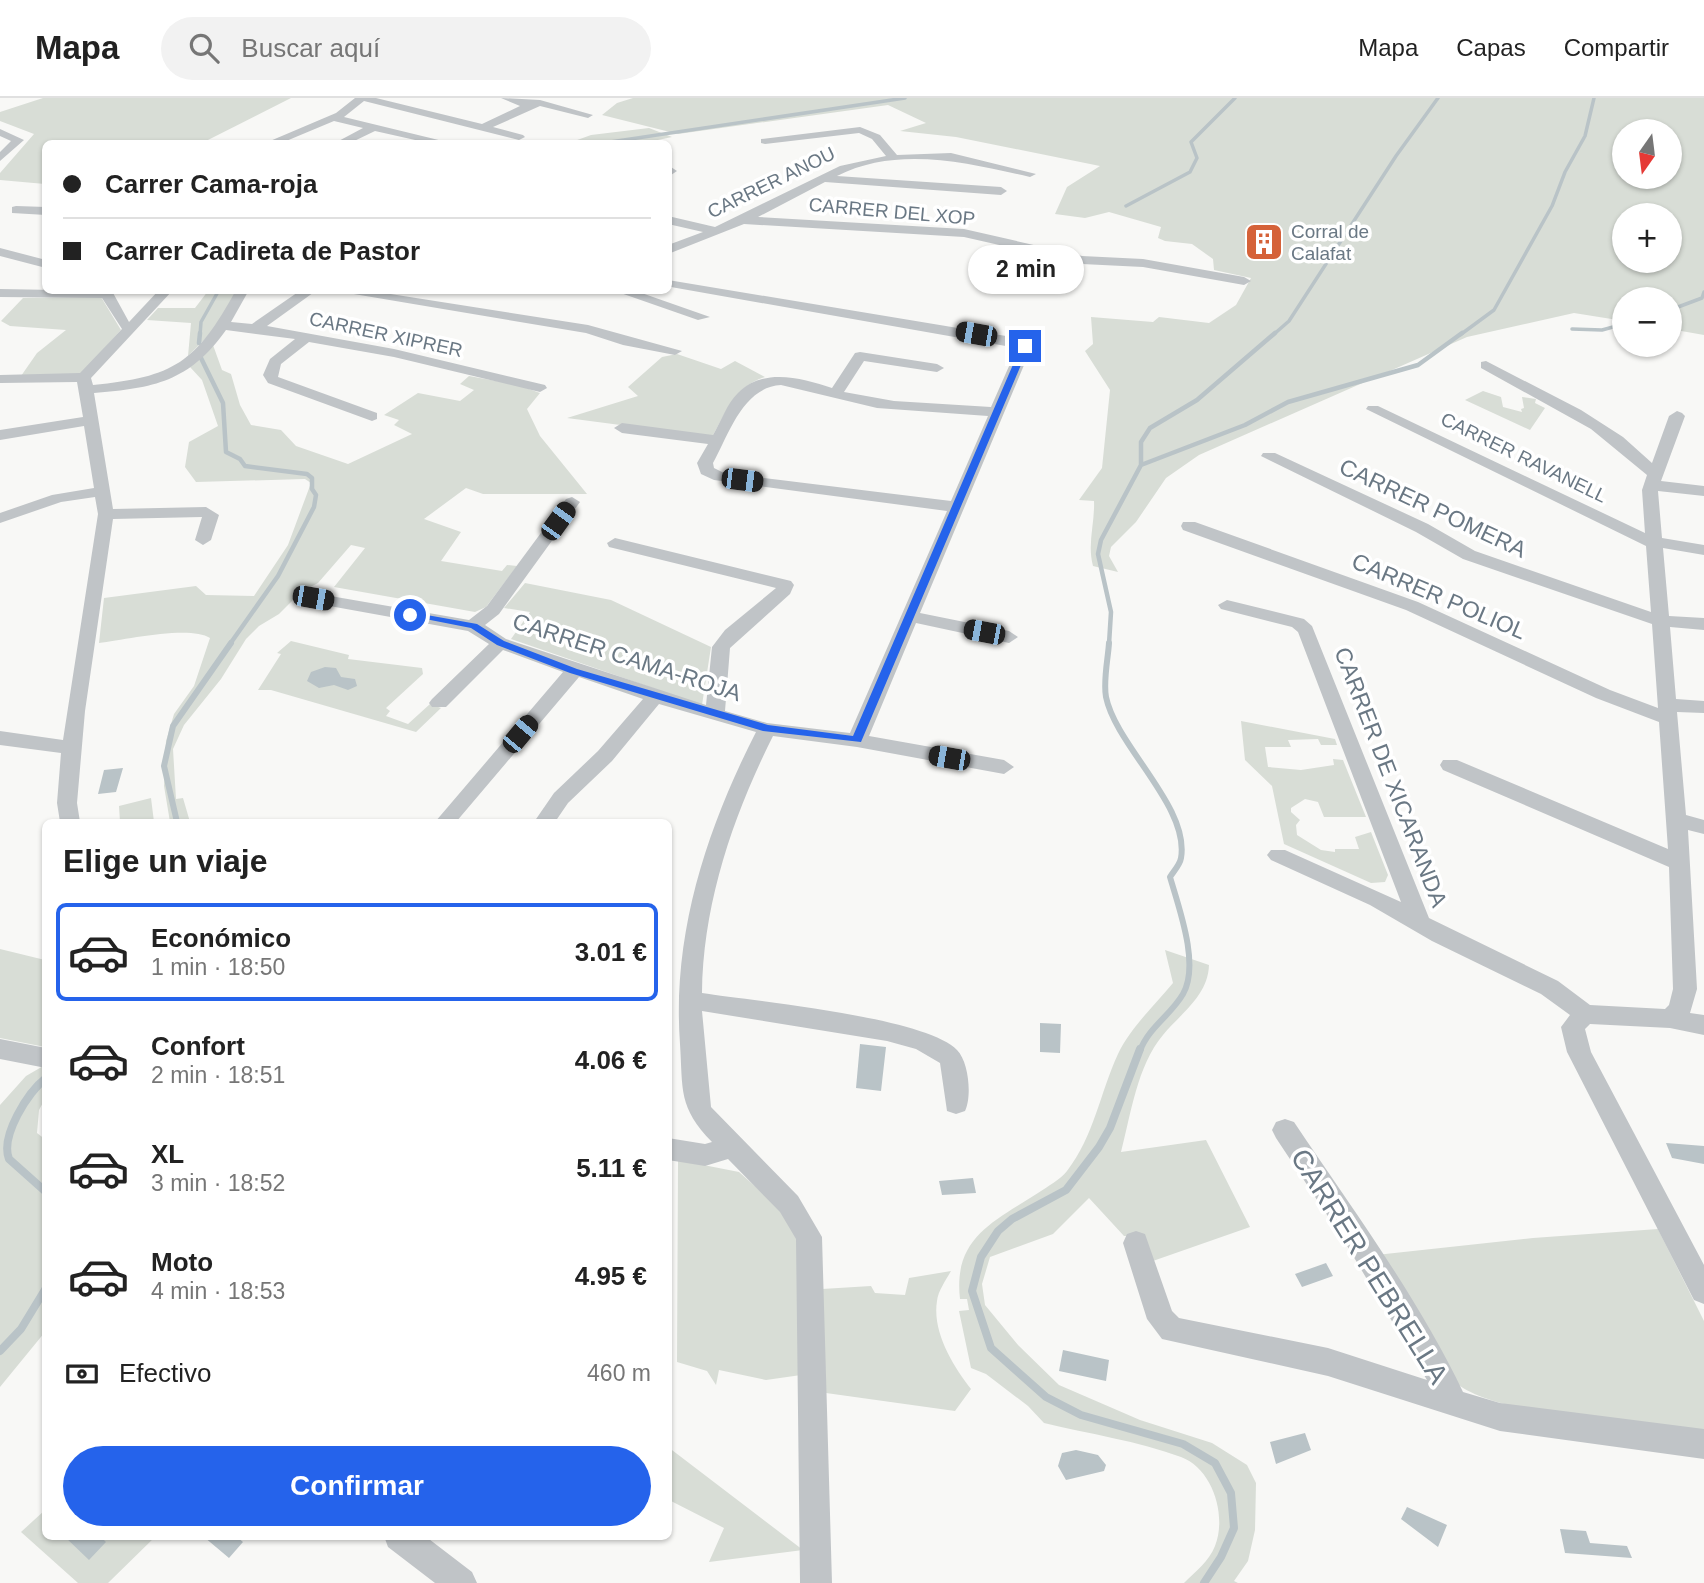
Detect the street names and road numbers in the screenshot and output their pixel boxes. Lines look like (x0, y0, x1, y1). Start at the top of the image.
street label: CARRER ANOU (704, 142, 838, 222)
street label: CARRER DEL XOP (808, 194, 976, 229)
street label: CARRER XIPRER (307, 308, 464, 361)
street label: CARRER RAVANELL (1437, 408, 1610, 507)
street label: CARRER POMERA (1335, 453, 1531, 563)
street label: CARRER POLIOL (1348, 548, 1530, 645)
street label: CARRER CAMA-ROJA (509, 608, 745, 706)
street label: CARRER DE XICARANDA (1329, 643, 1453, 911)
street label: CARRER PEBRELLA (1285, 1143, 1455, 1390)

